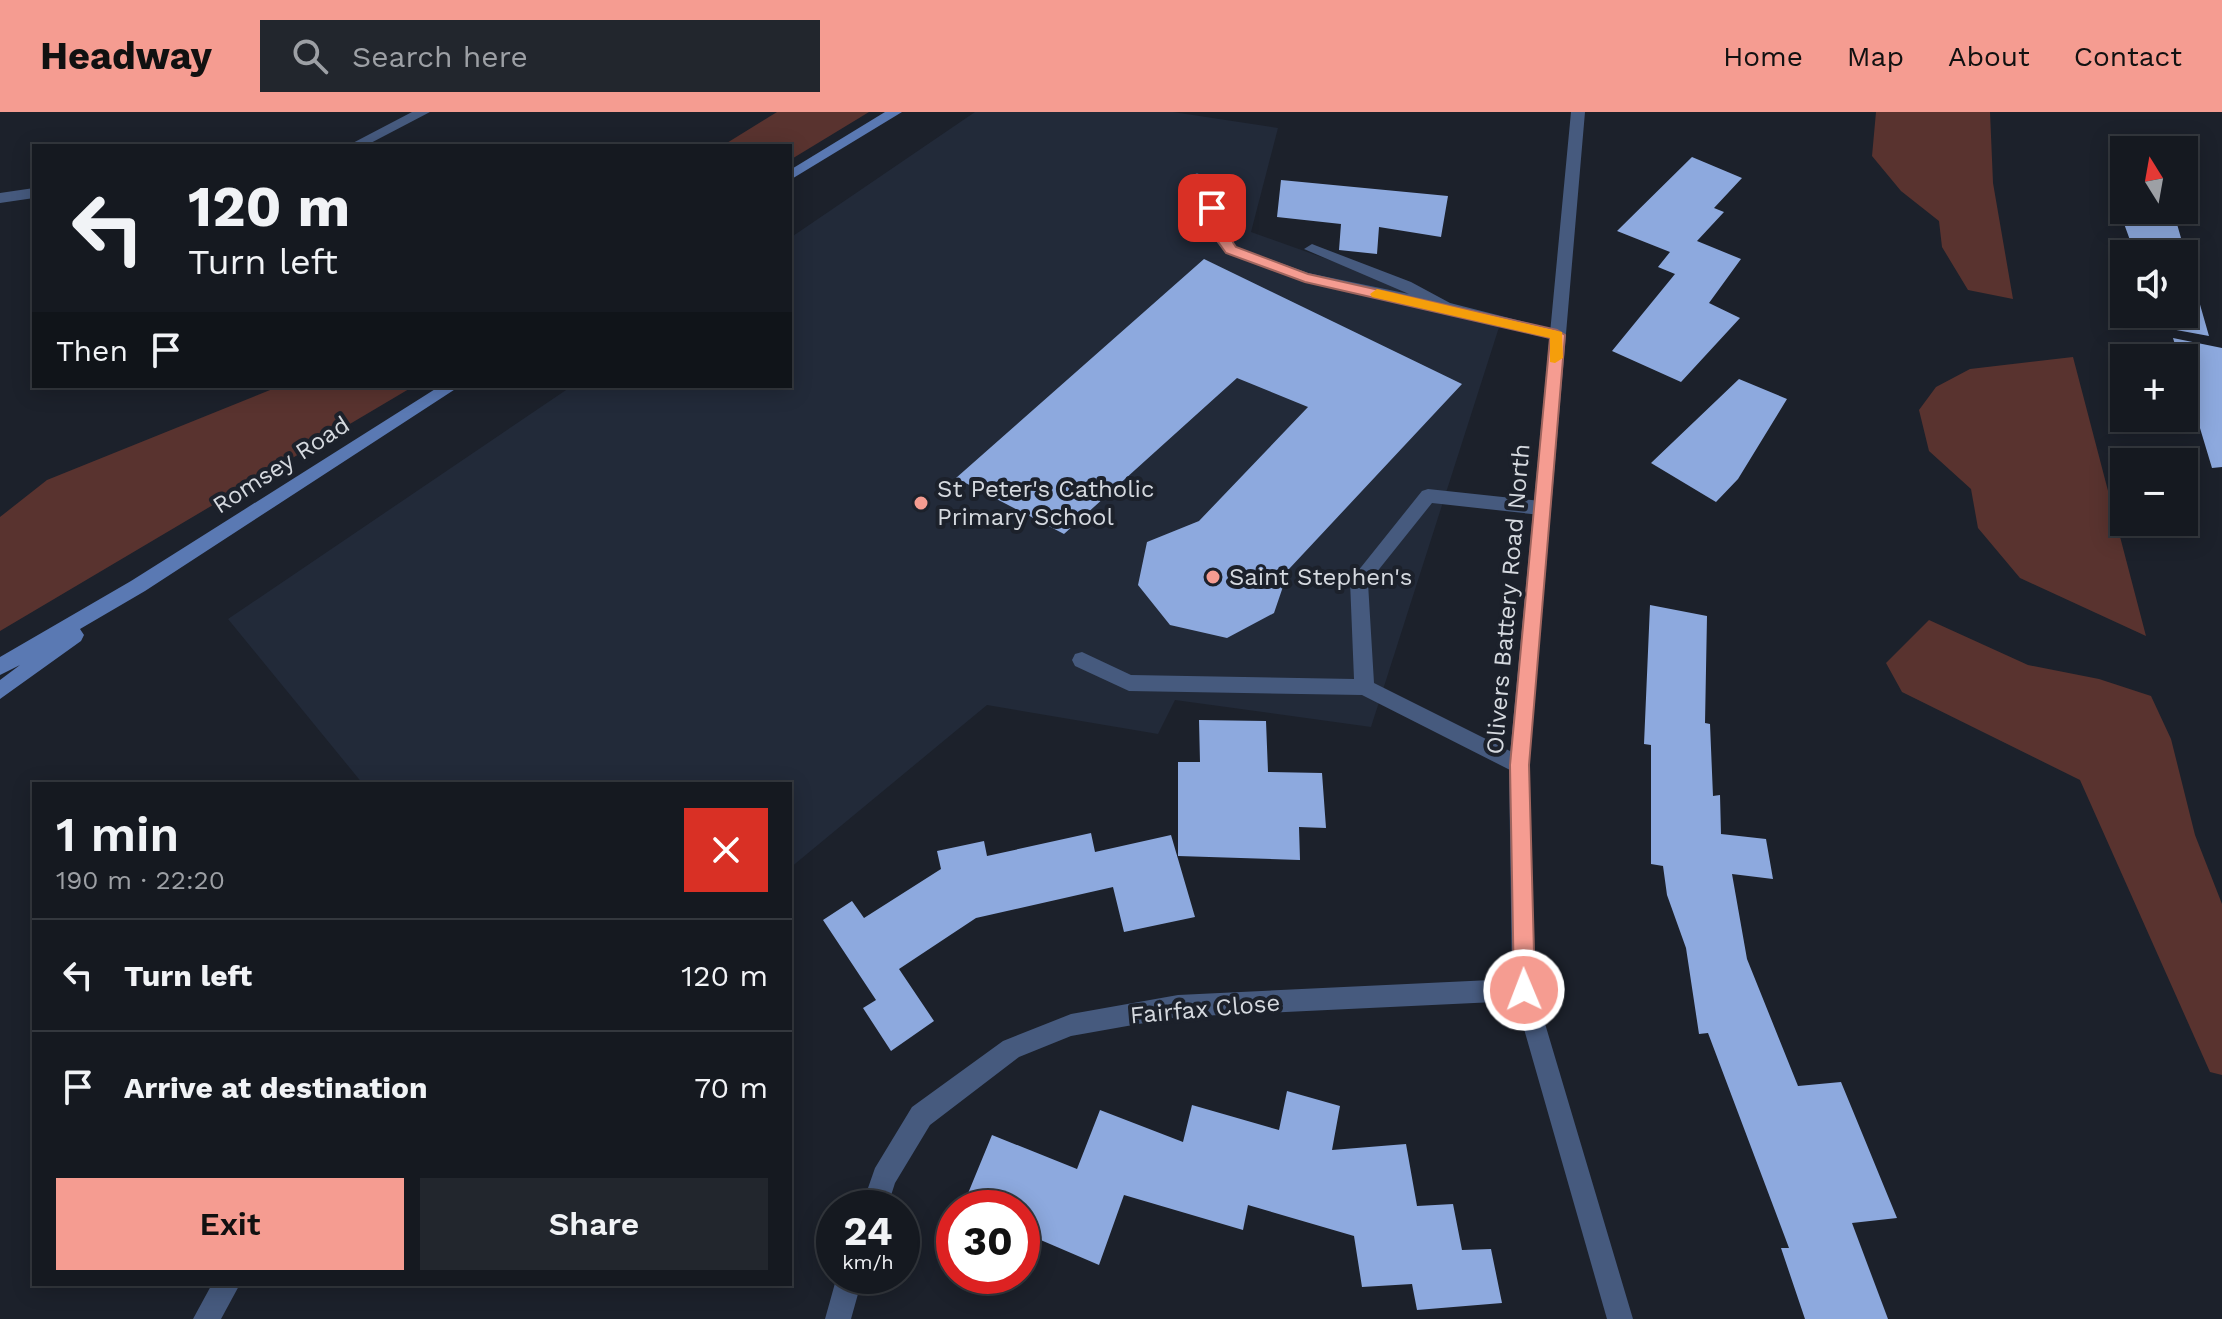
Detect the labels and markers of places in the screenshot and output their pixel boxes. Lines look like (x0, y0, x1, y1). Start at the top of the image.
pin (1178, 174, 1246, 242)
place label: St Peter's Catholic Primary School (937, 475, 1154, 531)
marker: St Peter's Catholic Primary School (912, 494, 930, 512)
place label: Saint Stephen's (1229, 563, 1412, 591)
marker: Saint Stephen's (1204, 568, 1222, 586)

